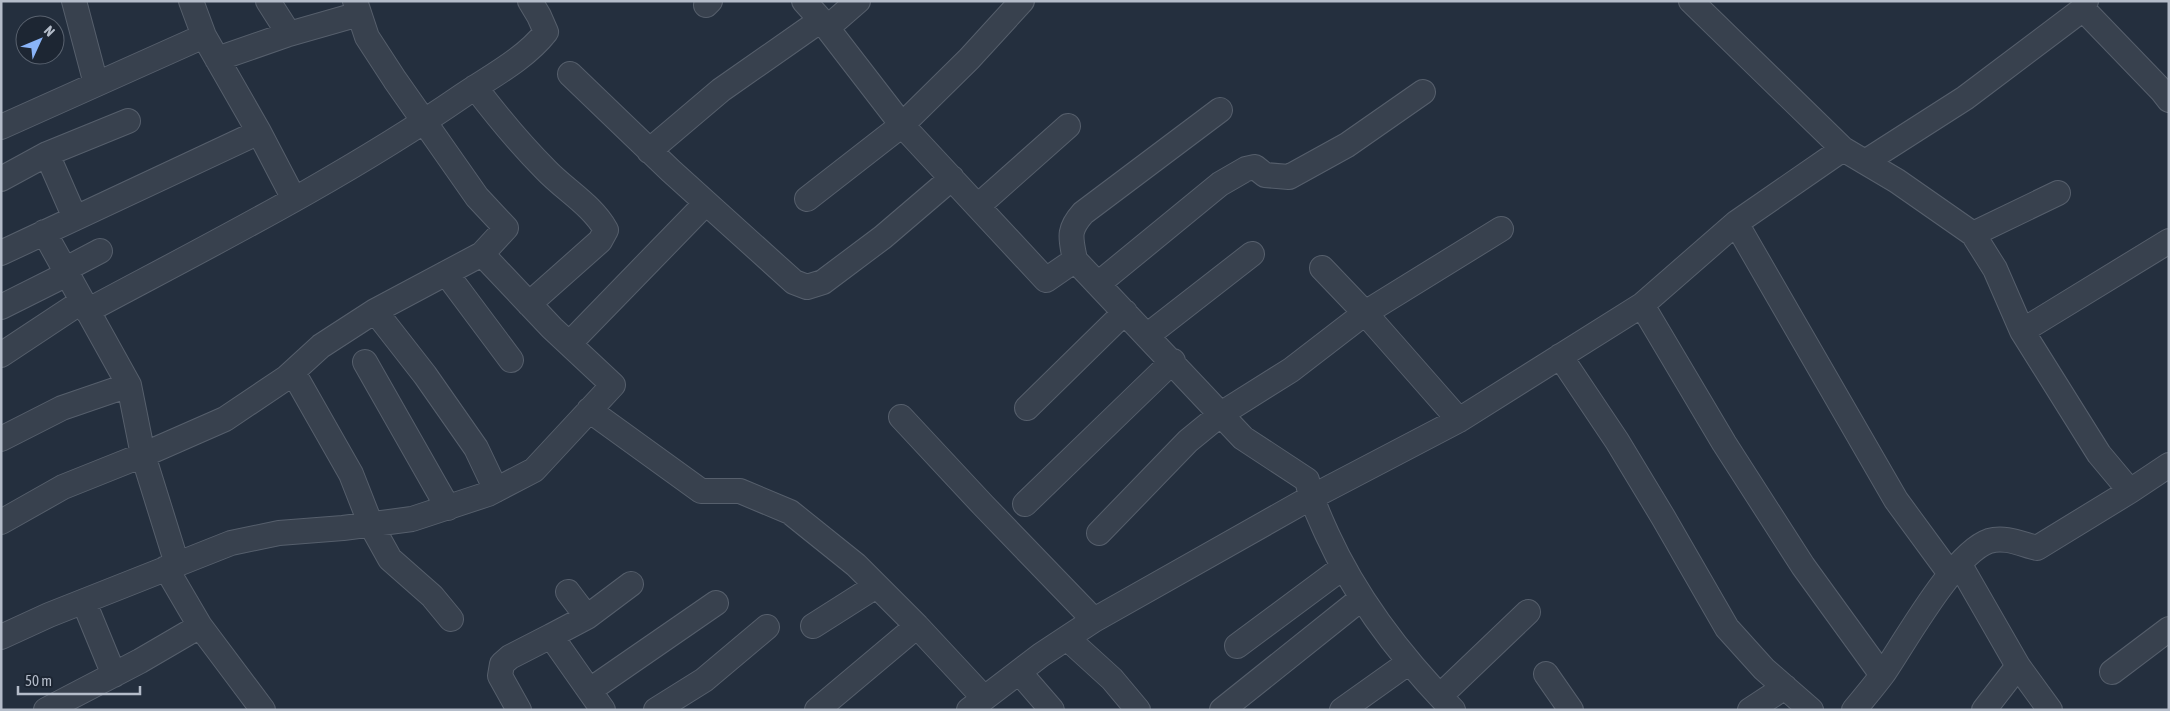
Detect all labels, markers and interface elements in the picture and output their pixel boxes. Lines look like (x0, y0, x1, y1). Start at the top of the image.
north arrow (15, 15, 65, 65)
text: N (41, 22, 58, 39)
scale bar (18, 664, 140, 696)
text: 50 m (25, 672, 52, 689)

